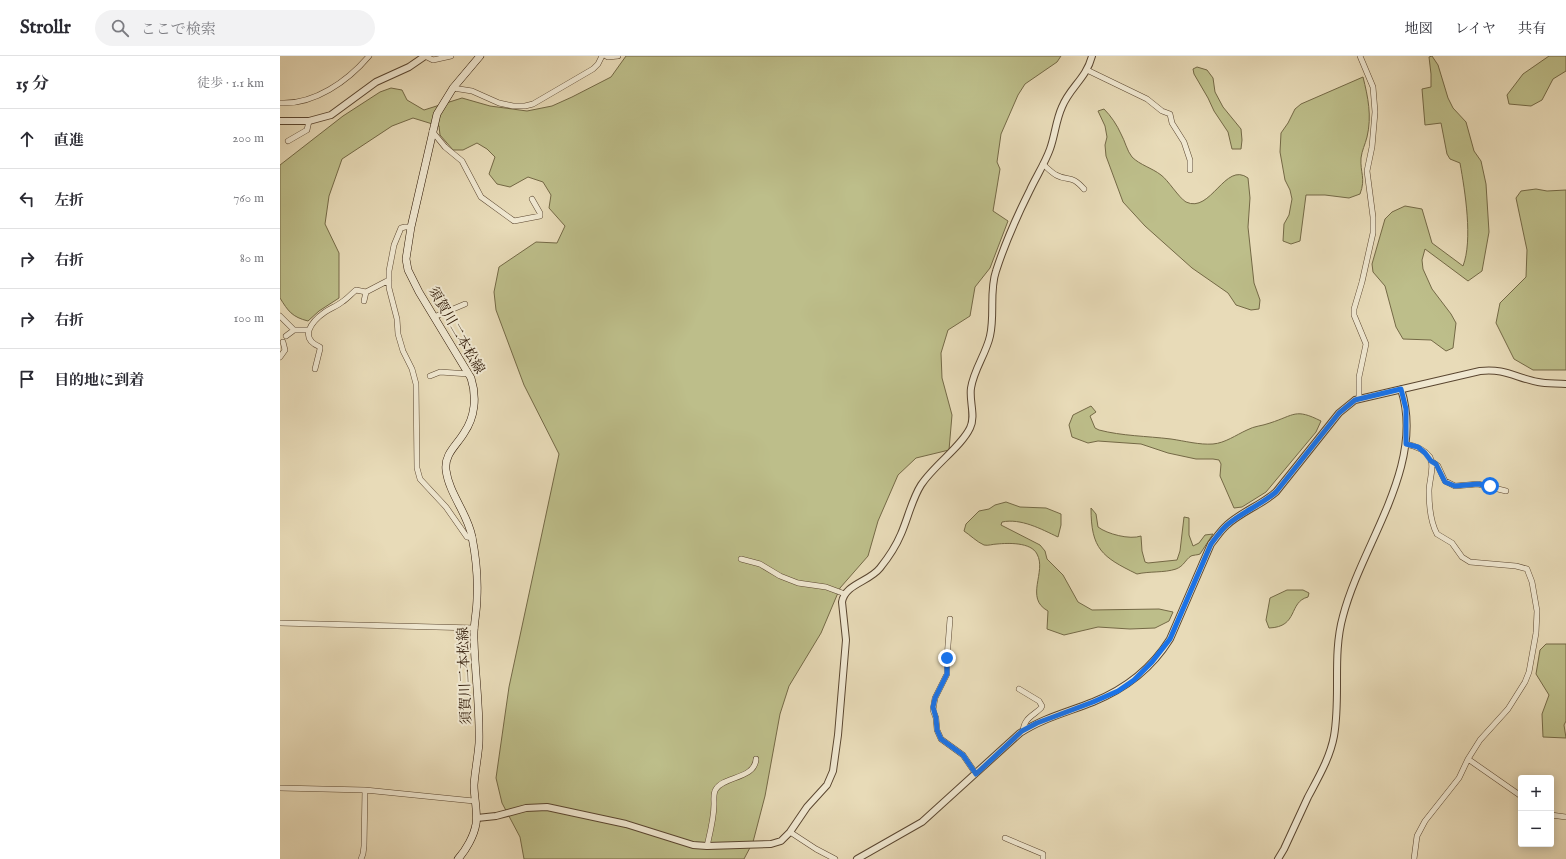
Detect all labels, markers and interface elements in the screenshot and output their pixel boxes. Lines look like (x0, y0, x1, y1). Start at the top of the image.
search box (95, 10, 375, 46)
text: Strollr (20, 16, 71, 40)
icon: search (109, 17, 131, 39)
text: ここで検索 (141, 20, 216, 39)
text: 地図 (1405, 20, 1433, 38)
text: レイヤ (1455, 20, 1496, 38)
text: 共有 (1518, 20, 1546, 38)
text: 15 分 (16, 74, 49, 95)
text: 徒歩 · 1.1 km (197, 75, 264, 92)
icon: ahead (16, 128, 38, 150)
text: 200 m (232, 130, 264, 147)
text: 直進 (54, 131, 84, 150)
icon: left (16, 188, 38, 210)
text: 760 m (233, 190, 264, 207)
text: 左折 (54, 191, 84, 210)
icon: right (16, 248, 38, 270)
text: 80 m (240, 250, 264, 267)
text: 右折 (54, 251, 84, 270)
street label: 須賀川二本松線 (424, 284, 488, 377)
icon: right (16, 308, 38, 330)
text: 100 m (234, 310, 264, 327)
text: 右折 (54, 311, 84, 330)
icon: arrive (16, 368, 38, 390)
text: 目的地に到着 (54, 371, 144, 390)
route start (1481, 477, 1499, 495)
street label: 須賀川二本松線 (454, 627, 476, 725)
route end (938, 649, 956, 667)
map controls (1518, 775, 1554, 847)
button: + (1518, 775, 1554, 811)
button: − (1518, 811, 1554, 847)

